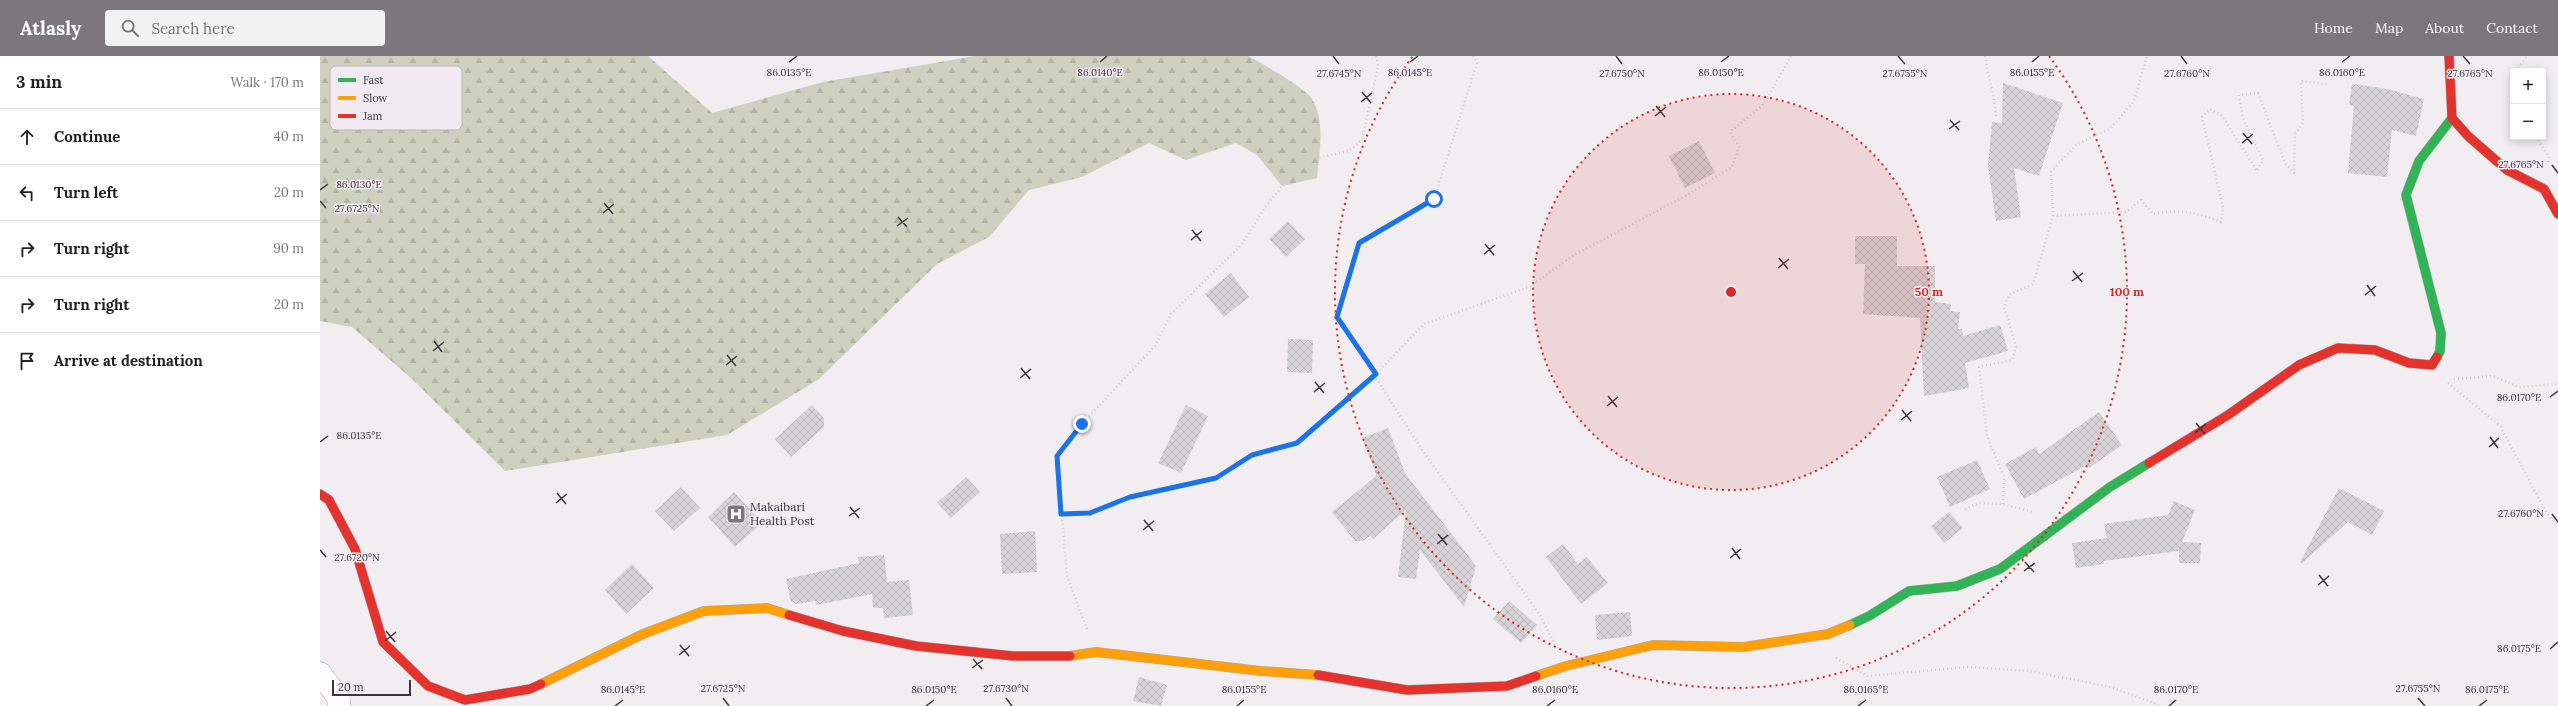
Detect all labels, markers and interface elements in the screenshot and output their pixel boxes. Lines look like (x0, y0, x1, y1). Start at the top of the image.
search box (105, 10, 385, 46)
text: Atlasly (20, 16, 81, 40)
icon: search (119, 17, 141, 39)
text: Search here (151, 19, 235, 38)
text: Home (2314, 19, 2353, 37)
text: Map (2375, 19, 2403, 37)
text: About (2425, 19, 2464, 37)
text: Contact (2486, 19, 2538, 37)
legend (330, 66, 462, 130)
text: 86.0135°E (767, 66, 811, 79)
text: 86.0140°E (1077, 66, 1123, 79)
text: 86.0145°E (1388, 66, 1432, 79)
text: 86.0150°E (1698, 66, 1744, 79)
text: 86.0155°E (2010, 66, 2054, 79)
text: 86.0160°E (2319, 66, 2365, 79)
text: 27.6745°N (1317, 67, 1362, 80)
text: 27.6750°N (1599, 67, 1645, 80)
text: 27.6755°N (1883, 67, 1928, 80)
text: 27.6760°N (2164, 67, 2210, 80)
text: 27.6765°N (2447, 67, 2493, 80)
map controls (2510, 68, 2546, 140)
button: + (2510, 68, 2546, 104)
text: 3 min (16, 71, 62, 93)
text: Fast (363, 73, 384, 87)
text: Walk · 170 m (230, 74, 304, 91)
text: Slow (363, 91, 388, 105)
button: − (2510, 104, 2546, 140)
text: Jam (362, 109, 383, 123)
icon: ahead (16, 126, 38, 148)
text: Continue (54, 127, 120, 146)
text: 40 m (274, 128, 304, 145)
text: 27.6765°N (2498, 158, 2544, 171)
text: 86.0130°E (336, 178, 382, 191)
icon: left (16, 182, 38, 204)
text: Turn left (54, 183, 118, 202)
text: 20 m (274, 184, 304, 201)
route start (1425, 190, 1443, 208)
text: 27.6725°N (335, 202, 380, 215)
icon: right (16, 238, 38, 260)
text: Turn right (54, 239, 130, 258)
text: 90 m (273, 240, 304, 257)
text: 50 m (1915, 284, 1943, 299)
text: 100 m (2110, 284, 2144, 299)
centre of rings (1724, 285, 1738, 299)
icon: right (16, 294, 38, 316)
text: Turn right (54, 295, 130, 314)
text: 20 m (274, 296, 304, 313)
icon: arrive (16, 350, 38, 372)
text: Arrive at destination (54, 351, 203, 370)
text: 86.0170°E (2497, 391, 2541, 404)
route end (1073, 415, 1091, 433)
text: 86.0135°E (337, 429, 381, 442)
place label: Makaibari Health Post (750, 499, 815, 528)
hospital icon: Makaibari Health Post (725, 503, 747, 525)
text: 27.6760°N (2498, 507, 2544, 520)
text: 27.6720°N (334, 551, 380, 564)
text: 86.0175°E (2497, 642, 2541, 655)
scale bar (332, 678, 411, 697)
text: 20 m (338, 680, 363, 694)
text: 27.6725°N (701, 682, 746, 695)
text: 27.6730°N (983, 682, 1029, 695)
text: 27.6755°N (2396, 682, 2441, 695)
text: 86.0145°E (601, 683, 645, 696)
text: 86.0150°E (911, 683, 957, 696)
text: 86.0155°E (1222, 683, 1266, 696)
text: 86.0160°E (1532, 683, 1578, 696)
text: 86.0165°E (1843, 683, 1889, 696)
text: 86.0170°E (2154, 683, 2198, 696)
text: 86.0175°E (2465, 683, 2509, 696)

